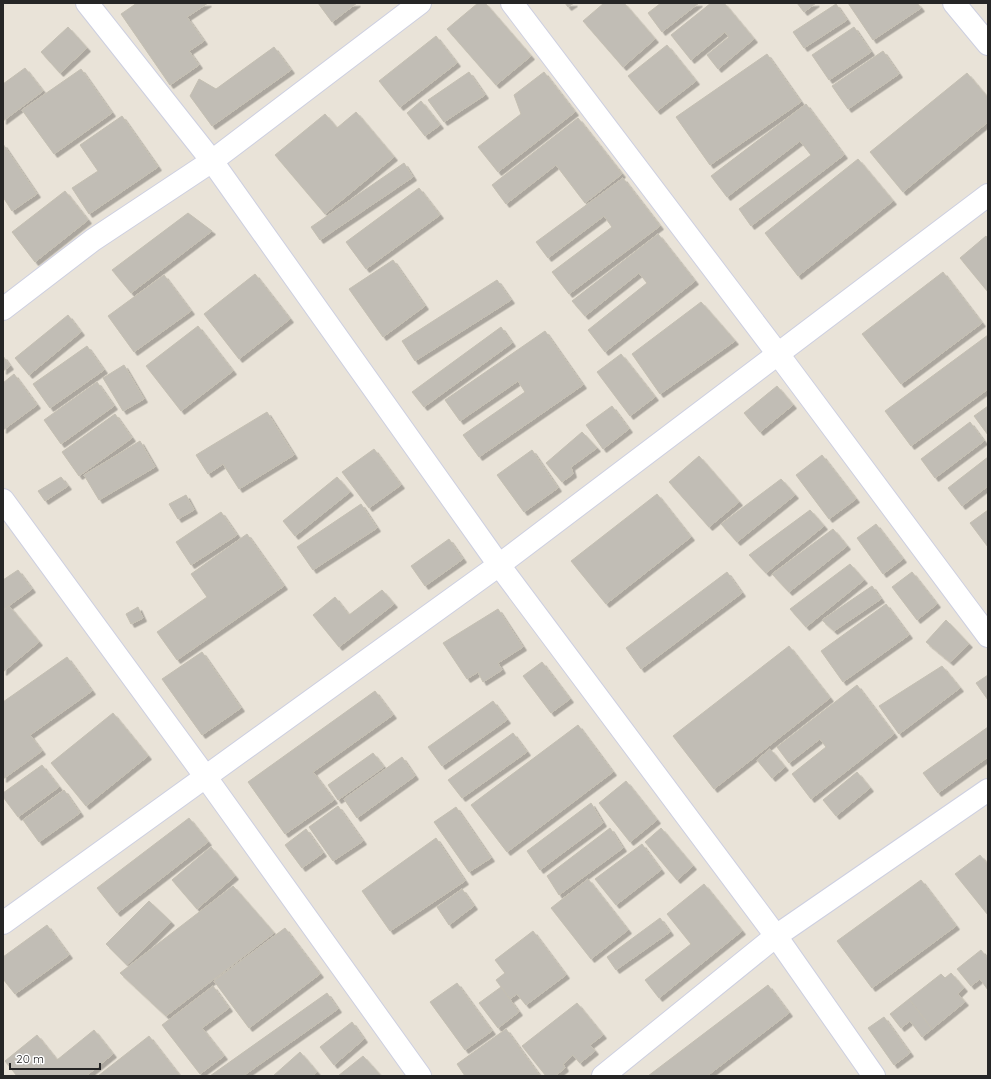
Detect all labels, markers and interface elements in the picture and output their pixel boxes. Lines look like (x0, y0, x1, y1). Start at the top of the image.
scale bar (10, 1045, 100, 1071)
text: 20 m (16, 1051, 44, 1066)

